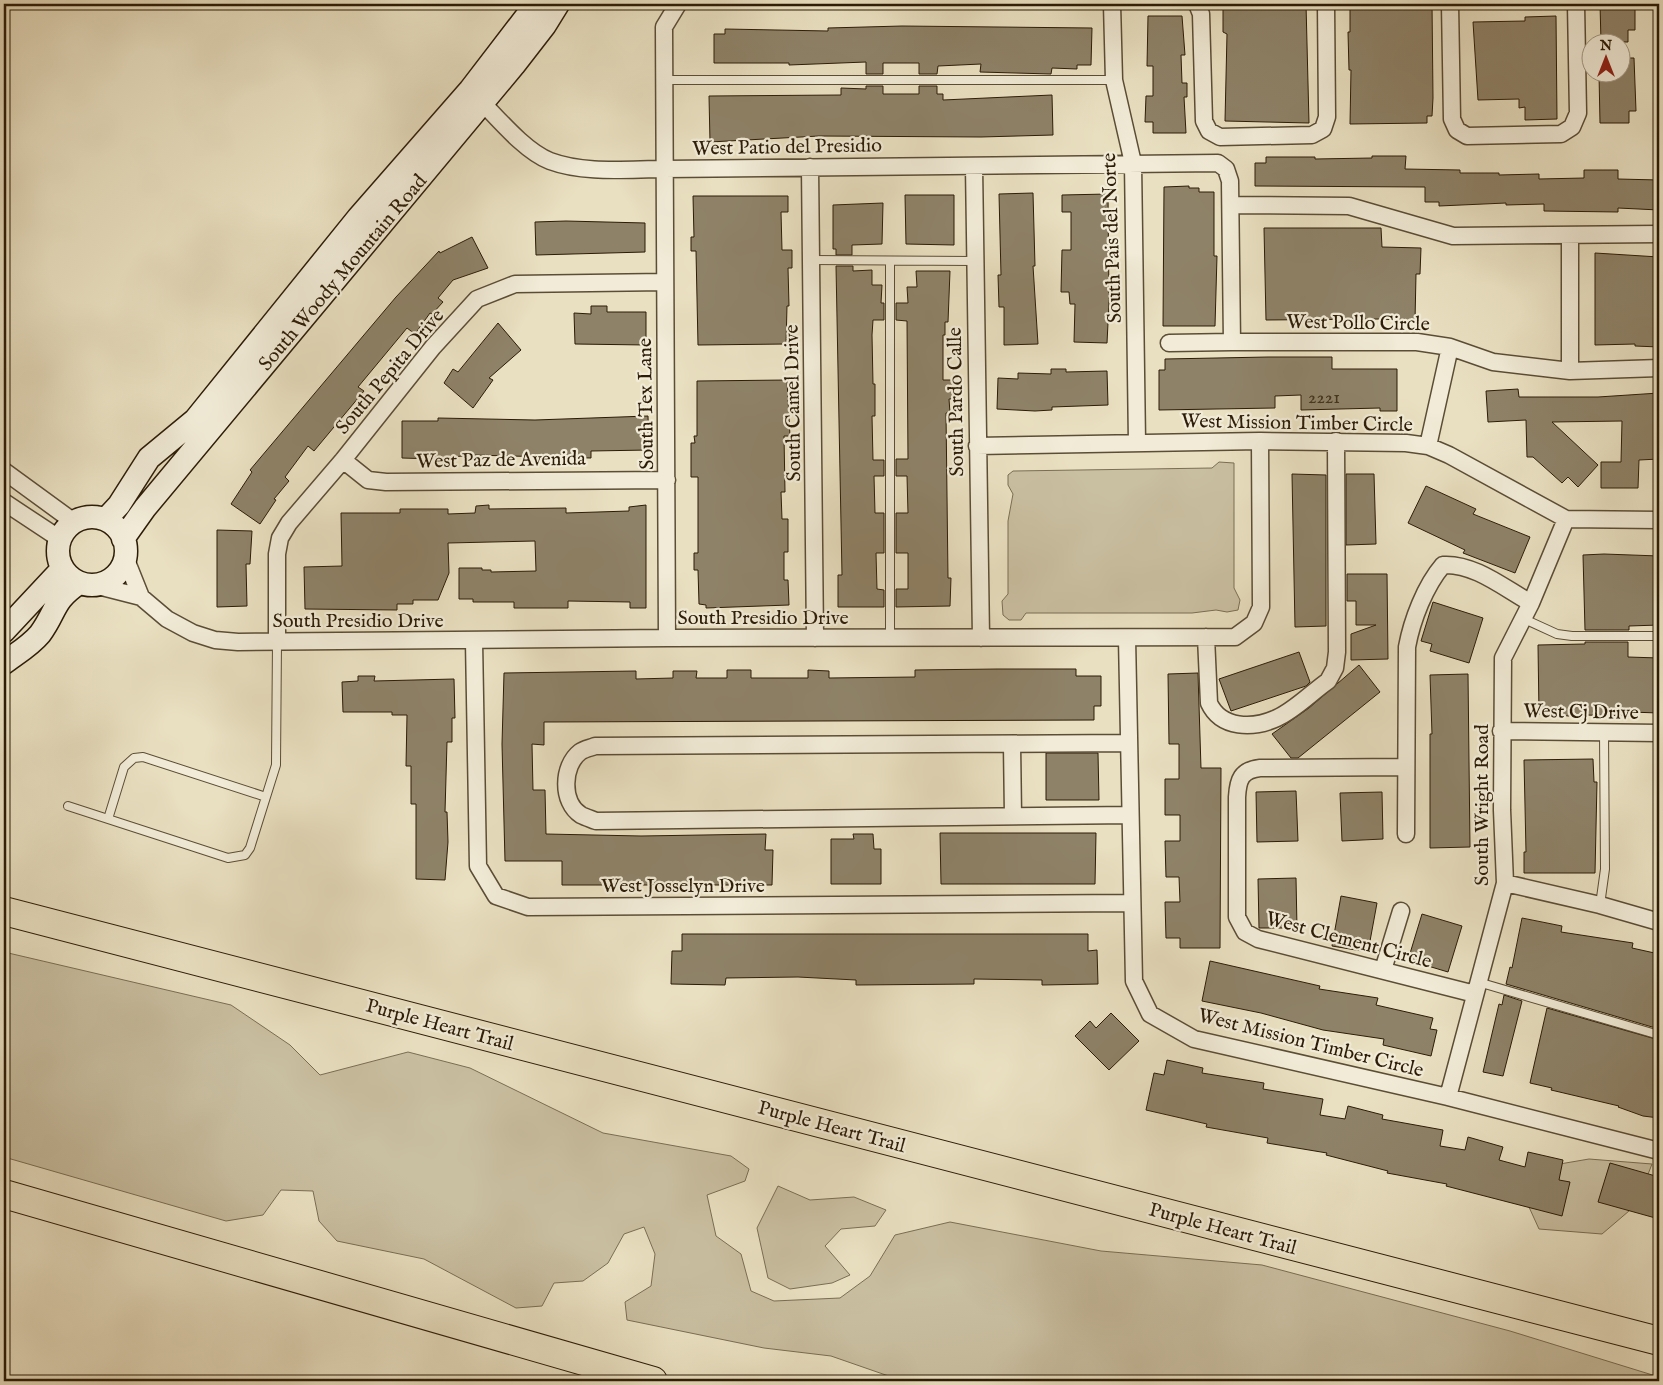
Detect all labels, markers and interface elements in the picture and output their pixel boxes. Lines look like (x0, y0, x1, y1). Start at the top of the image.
north arrow (1580, 32, 1630, 82)
text: N (1599, 37, 1612, 55)
street label: West Patio del Presidio (692, 133, 882, 162)
street label: South Pais del Norte (1097, 152, 1128, 324)
street label: South Woody Mountain Road (254, 169, 433, 376)
street label: South Pepita Drive (330, 304, 450, 440)
street label: West Pollo Circle (1286, 310, 1430, 337)
street label: South Camel Drive (780, 324, 807, 482)
street label: South Pardo Calle (943, 327, 970, 477)
street label: South Tex Lane (633, 338, 660, 470)
house number: 2221 (1308, 387, 1340, 410)
street label: West Mission Timber Circle (1181, 409, 1413, 438)
street label: West Paz de Avenida (416, 447, 586, 474)
street label: South Presidio Drive (677, 606, 849, 631)
street label: South Presidio Drive (272, 609, 444, 634)
street label: West Cj Drive (1523, 699, 1639, 726)
street label: South Wright Road (1470, 724, 1495, 886)
street label: West Josselyn Drive (601, 874, 765, 899)
street label: West Clement Circle (1263, 906, 1434, 975)
street label: Purple Heart Trail (363, 994, 517, 1057)
street label: West Mission Timber Circle (1195, 1003, 1426, 1084)
street label: Purple Heart Trail (755, 1096, 909, 1159)
street label: Purple Heart Trail (1146, 1198, 1300, 1261)

